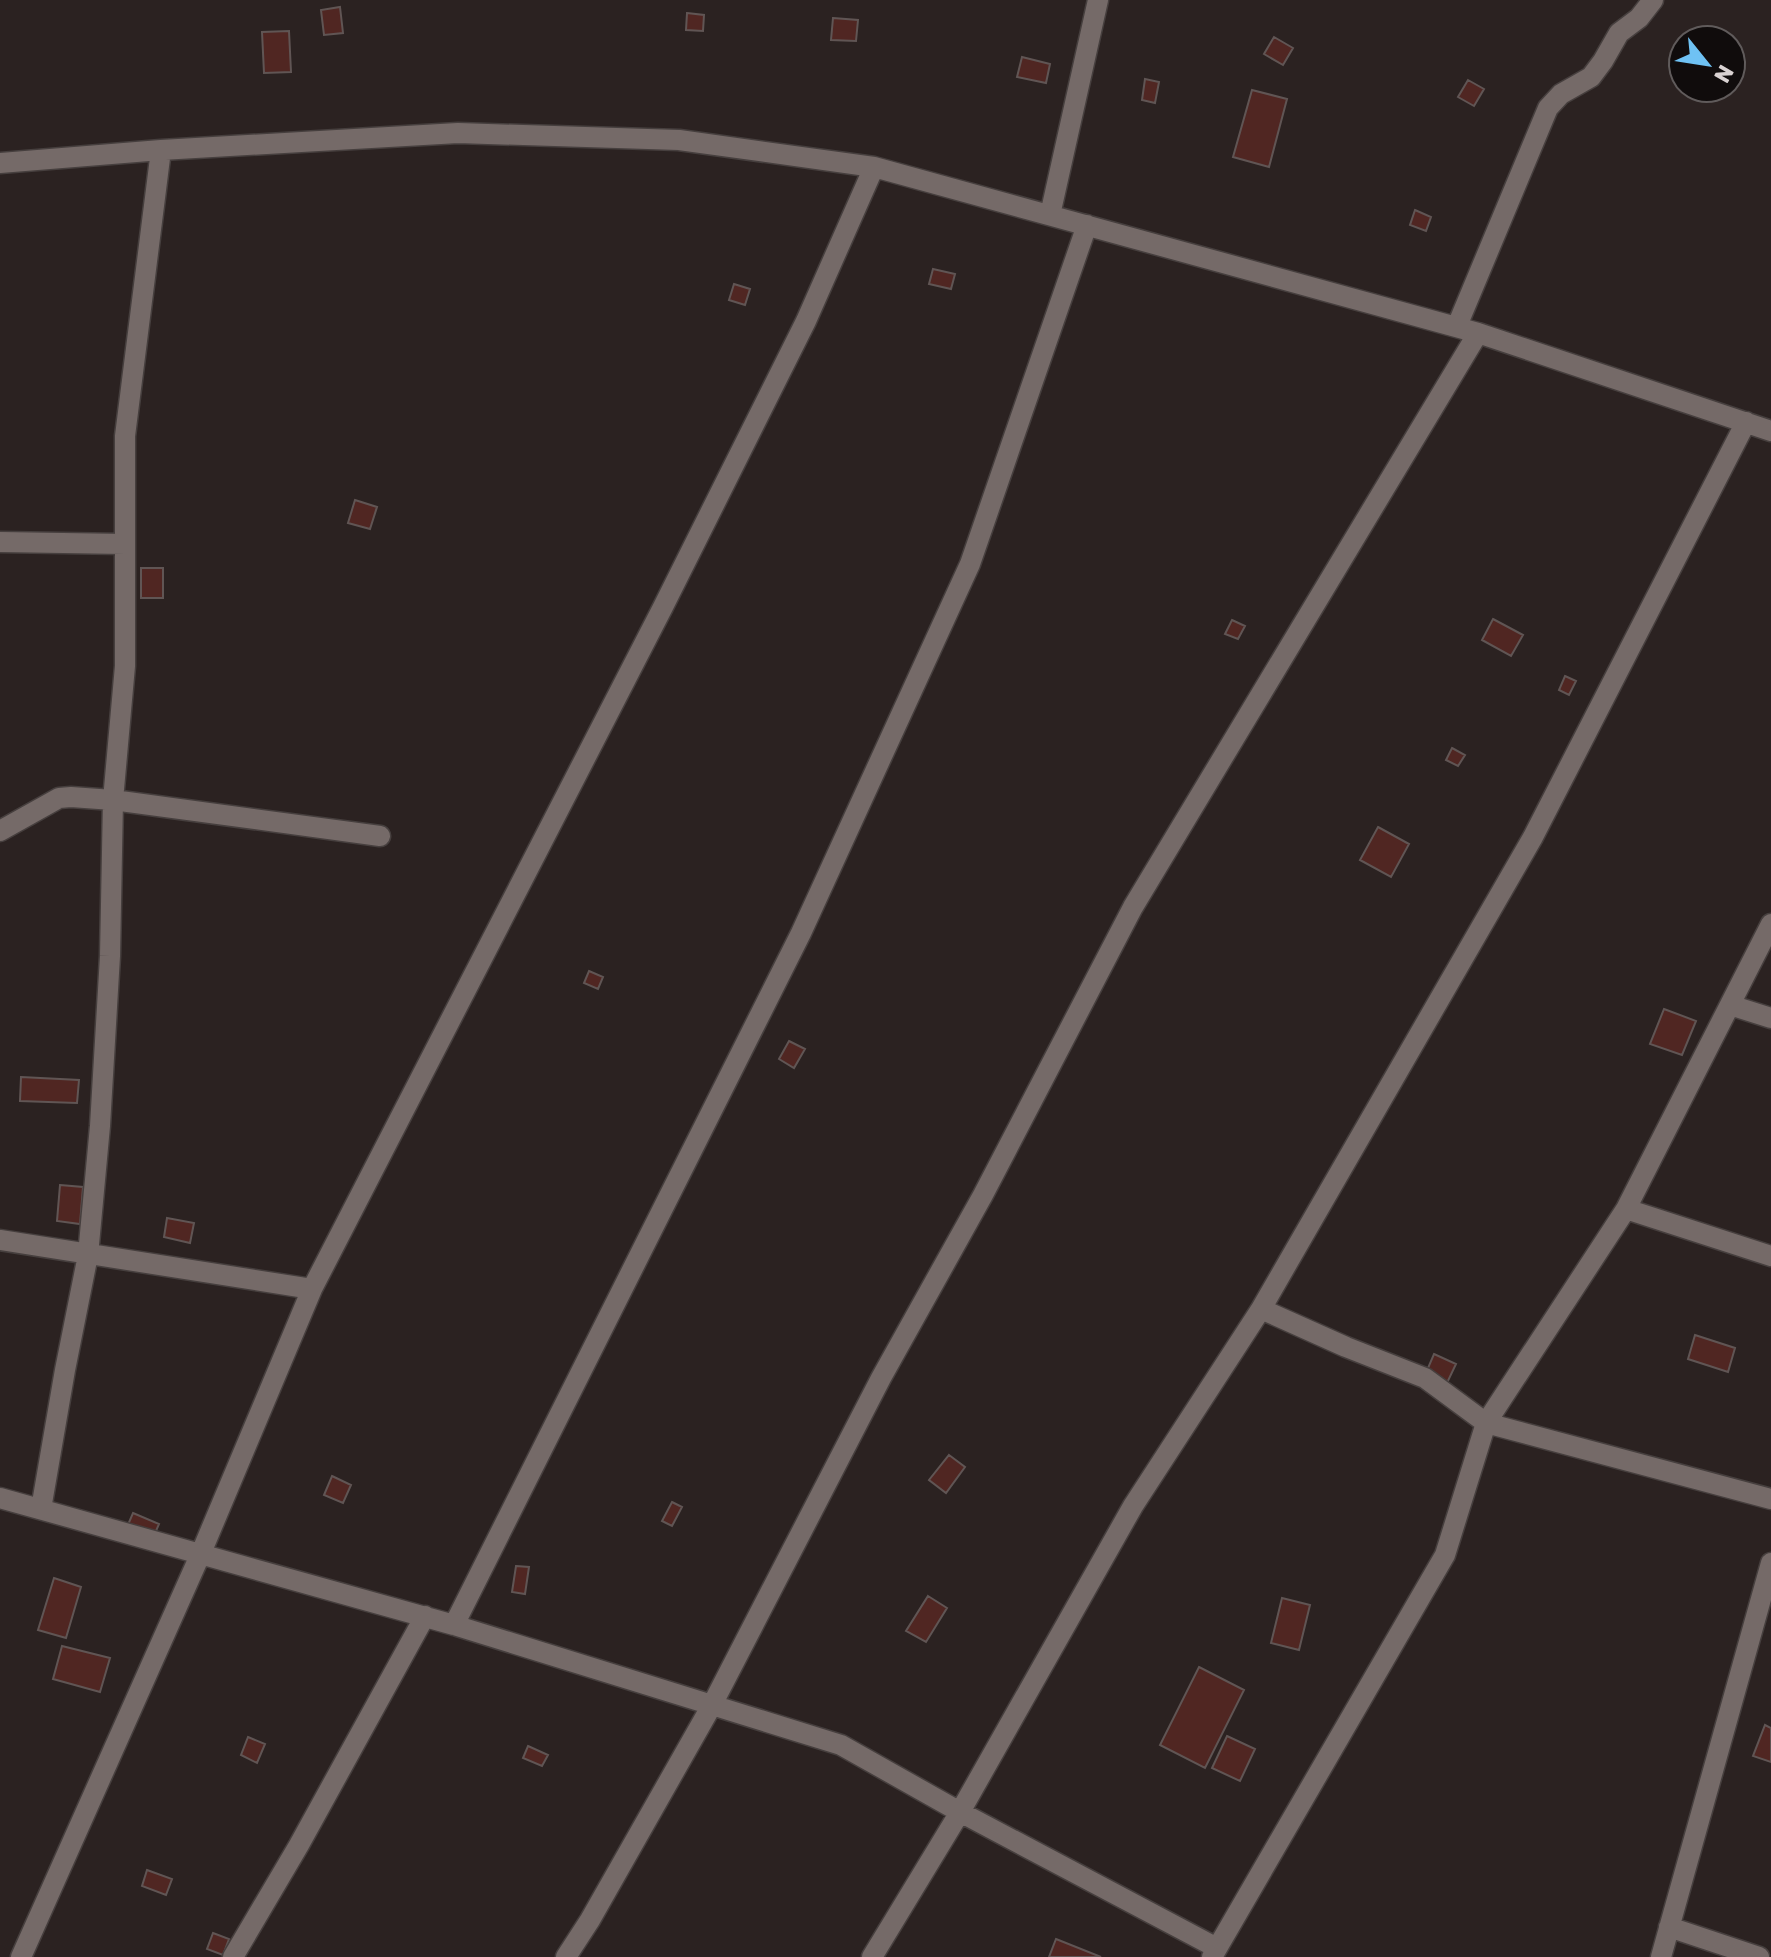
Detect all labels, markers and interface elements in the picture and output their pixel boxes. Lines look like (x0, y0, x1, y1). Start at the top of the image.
north arrow (1667, 24, 1747, 104)
text: N (1708, 60, 1740, 87)

